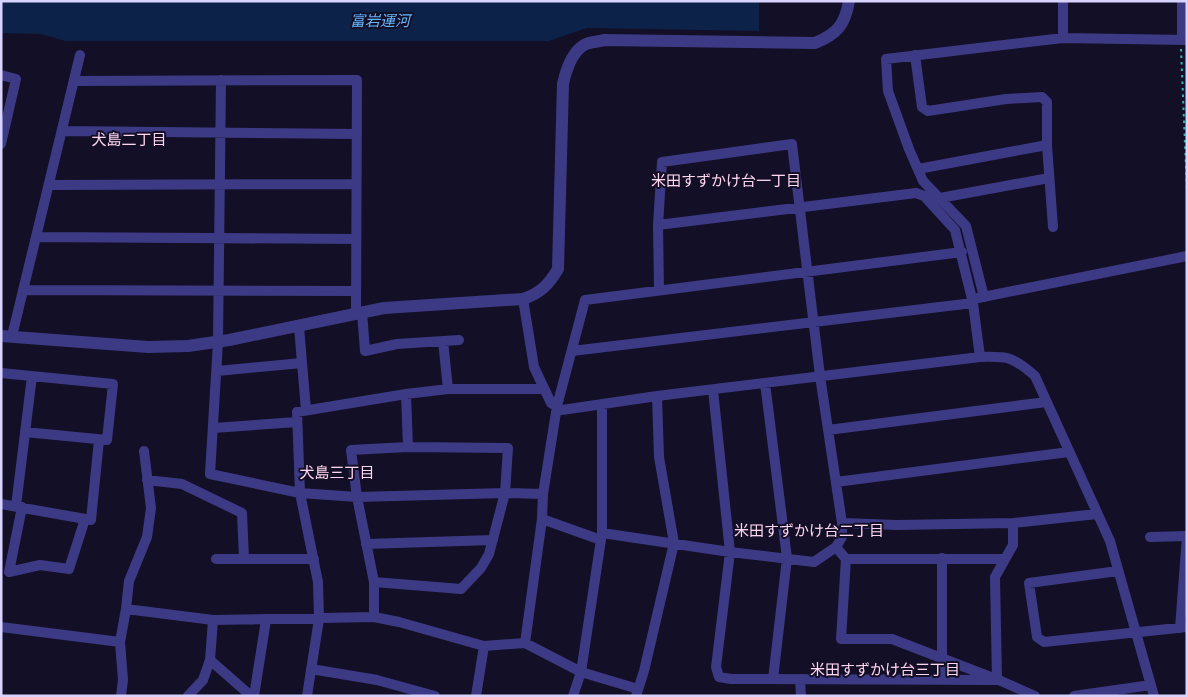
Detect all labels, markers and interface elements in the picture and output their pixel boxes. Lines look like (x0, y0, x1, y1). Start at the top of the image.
water label: 富岩運河 (350, 12, 413, 30)
district label: 犬島二丁目 (91, 131, 167, 149)
district label: 米田すずかけ台一丁目 (651, 172, 801, 190)
district label: 犬島三丁目 (299, 464, 375, 482)
district label: 米田すずかけ台二丁目 (734, 522, 884, 540)
district label: 米田すずかけ台三丁目 (810, 661, 960, 679)

